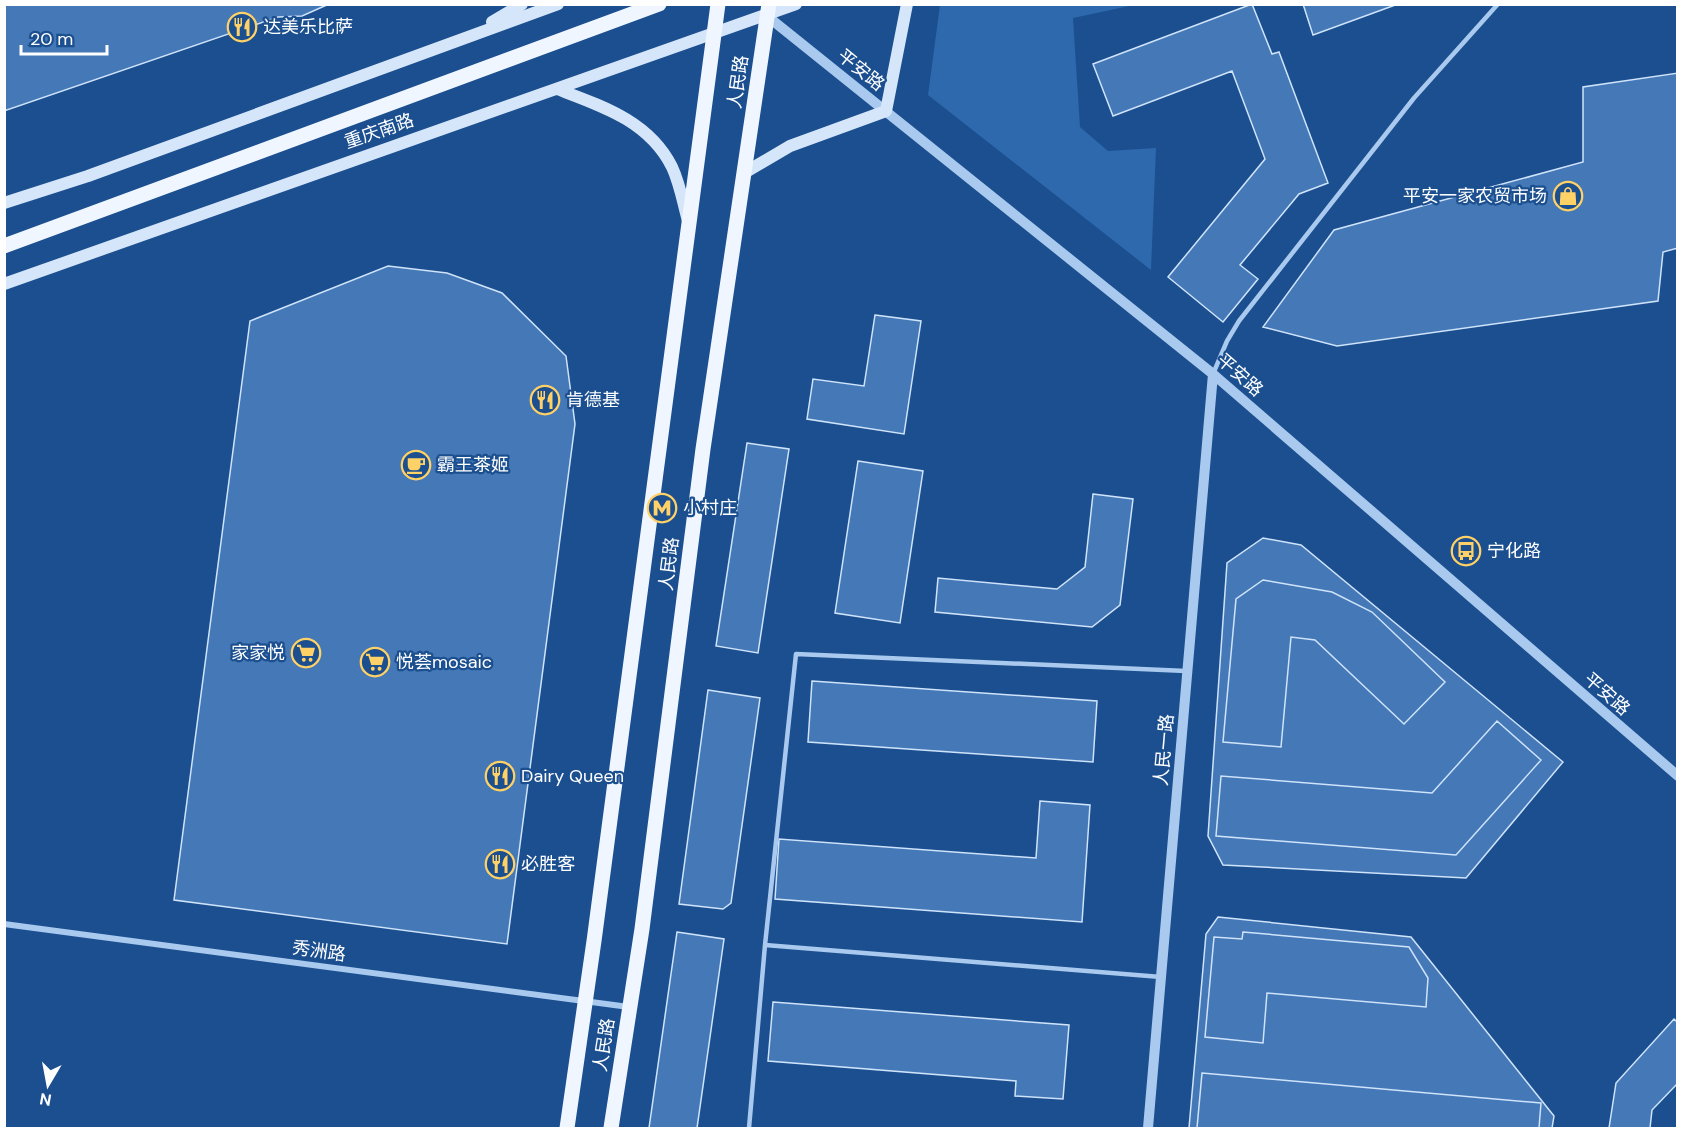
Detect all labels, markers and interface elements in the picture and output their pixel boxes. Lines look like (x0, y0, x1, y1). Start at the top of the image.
restaurant icon: 达美乐比萨 (226, 11, 258, 43)
place label: 达美乐比萨 (263, 15, 353, 39)
scale bar (21, 18, 106, 56)
text: 20 m (30, 27, 73, 51)
street label: 平安路 (832, 44, 890, 96)
street label: 人民路 (722, 54, 754, 110)
street label: 重庆南路 (341, 108, 417, 154)
shop icon: 平安一家农贸市场 (1552, 180, 1584, 212)
place label: 平安一家农贸市场 (1403, 184, 1547, 208)
street label: 平安路 (1212, 348, 1268, 402)
restaurant icon: 肯德基 (529, 384, 561, 416)
place label: 肯德基 (566, 388, 620, 412)
cafe icon: 霸王茶姬 (400, 449, 432, 481)
place label: 霸王茶姬 (437, 453, 509, 477)
metro station icon: 小村庄 (646, 492, 678, 524)
place label: 小村庄 (683, 496, 737, 520)
bus stop icon: 宁化路 (1450, 535, 1482, 567)
street label: 人民路 (654, 536, 684, 592)
place label: 宁化路 (1487, 539, 1541, 563)
supermarket icon: 家家悦 (290, 637, 322, 669)
place label: 家家悦 (231, 641, 285, 665)
supermarket icon: 悦荟mosaic (359, 646, 391, 678)
place label: 悦荟mosaic (396, 650, 492, 674)
street label: 平安路 (1579, 667, 1635, 721)
street label: 人民一路 (1149, 713, 1179, 787)
restaurant icon: Dairy Queen (484, 760, 516, 792)
place label: Dairy Queen (521, 764, 624, 788)
restaurant icon: 必胜客 (484, 848, 516, 880)
place label: 必胜客 (521, 852, 575, 876)
street label: 秀洲路 (291, 935, 347, 967)
street label: 人民路 (588, 1016, 620, 1074)
north arrow (18, 1055, 78, 1115)
text: N (38, 1088, 53, 1111)

